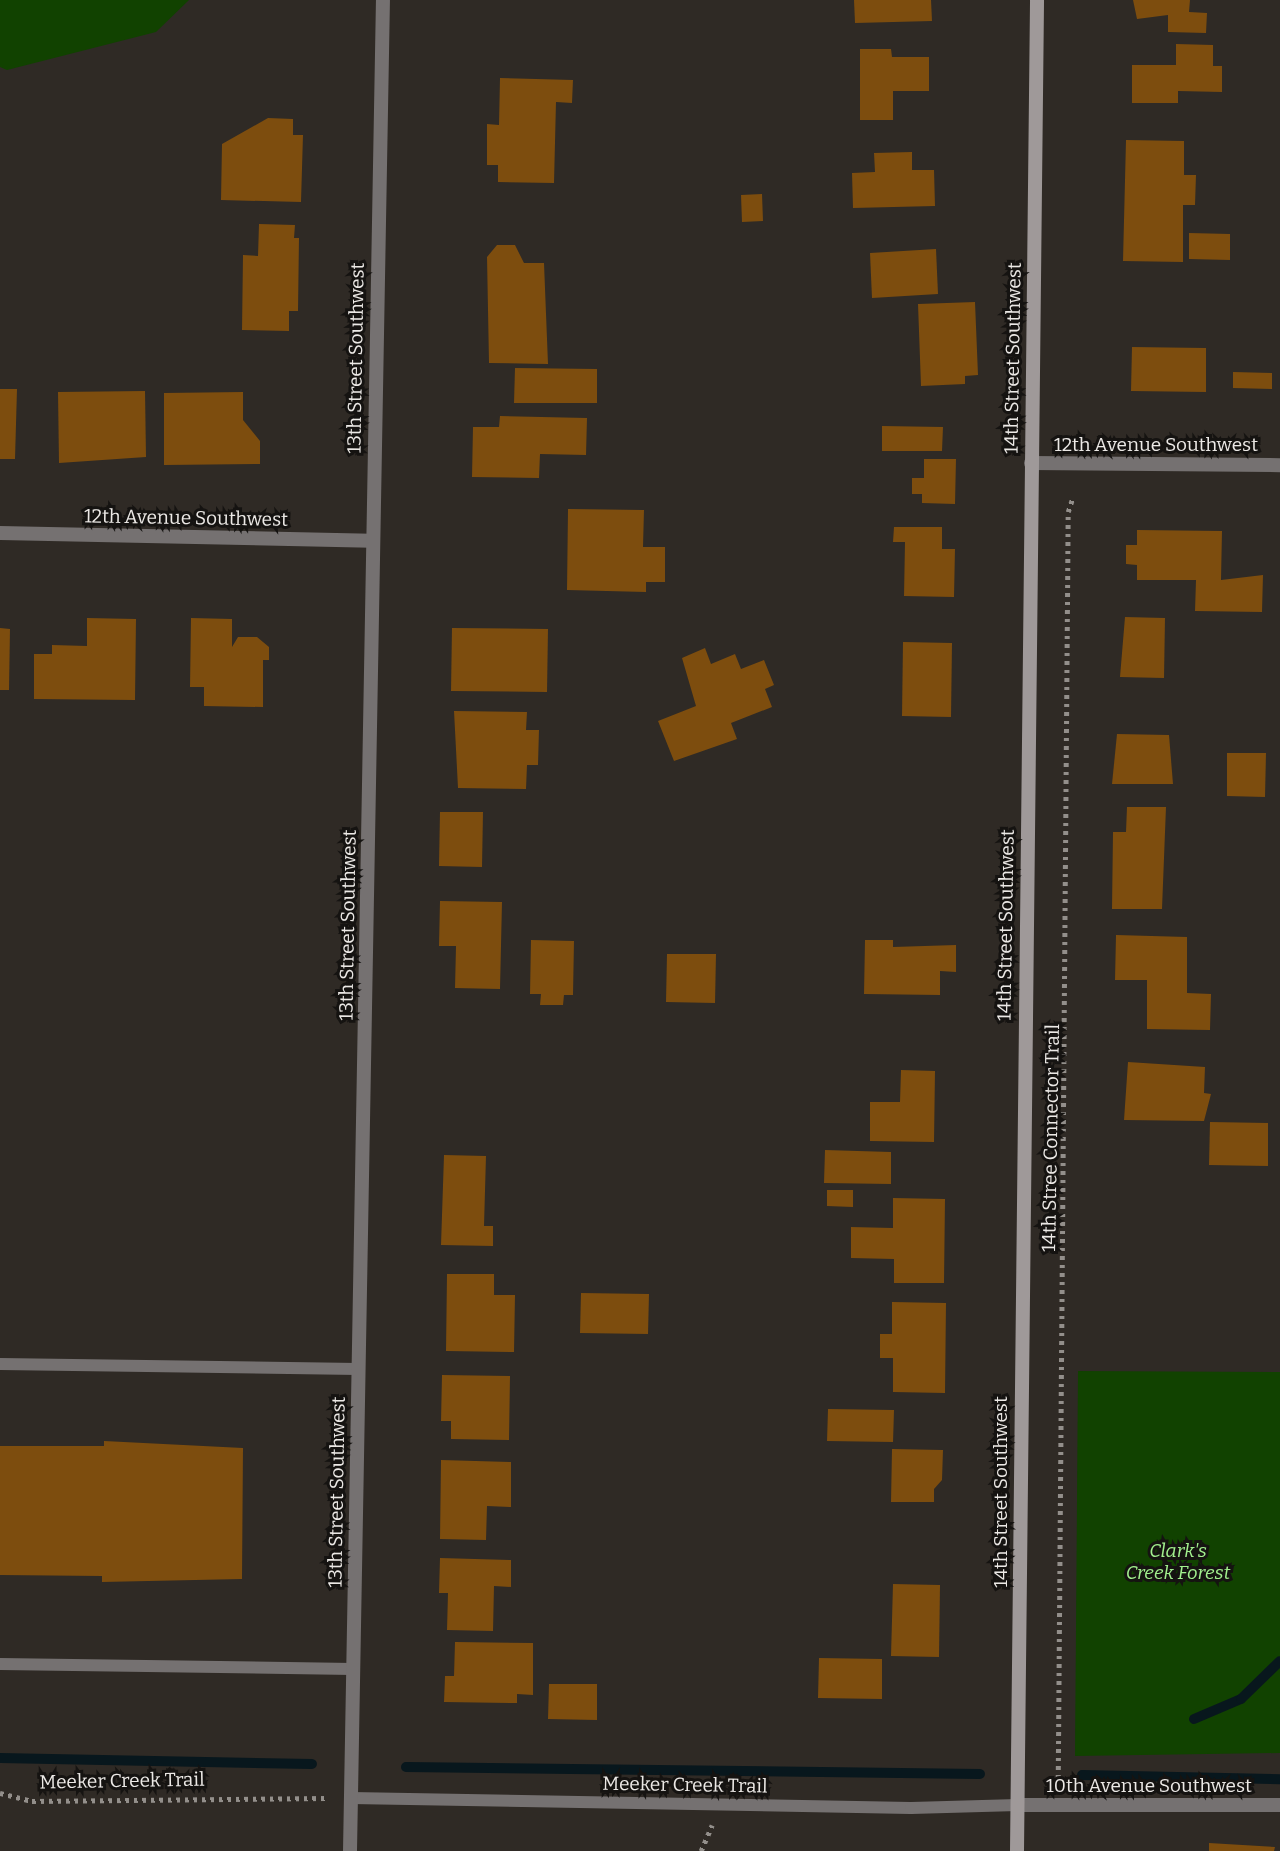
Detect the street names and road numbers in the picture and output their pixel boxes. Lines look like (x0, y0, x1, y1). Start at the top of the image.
street label: 13th Street Southwest (343, 262, 369, 454)
street label: 14th Street Southwest (1000, 262, 1026, 454)
street label: 12th Avenue Southwest (1054, 434, 1258, 456)
street label: 12th Avenue Southwest (84, 505, 288, 531)
street label: 13th Street Southwest (335, 829, 361, 1021)
street label: 14th Street Southwest (993, 829, 1019, 1021)
street label: 14th Stree Connector Trail (1038, 1024, 1064, 1252)
street label: 13th Street Southwest (324, 1396, 350, 1588)
street label: 14th Street Southwest (990, 1396, 1012, 1588)
street label: Meeker Creek Trail (39, 1768, 205, 1794)
street label: Meeker Creek Trail (602, 1772, 768, 1798)
street label: 10th Avenue Southwest (1046, 1775, 1252, 1797)

